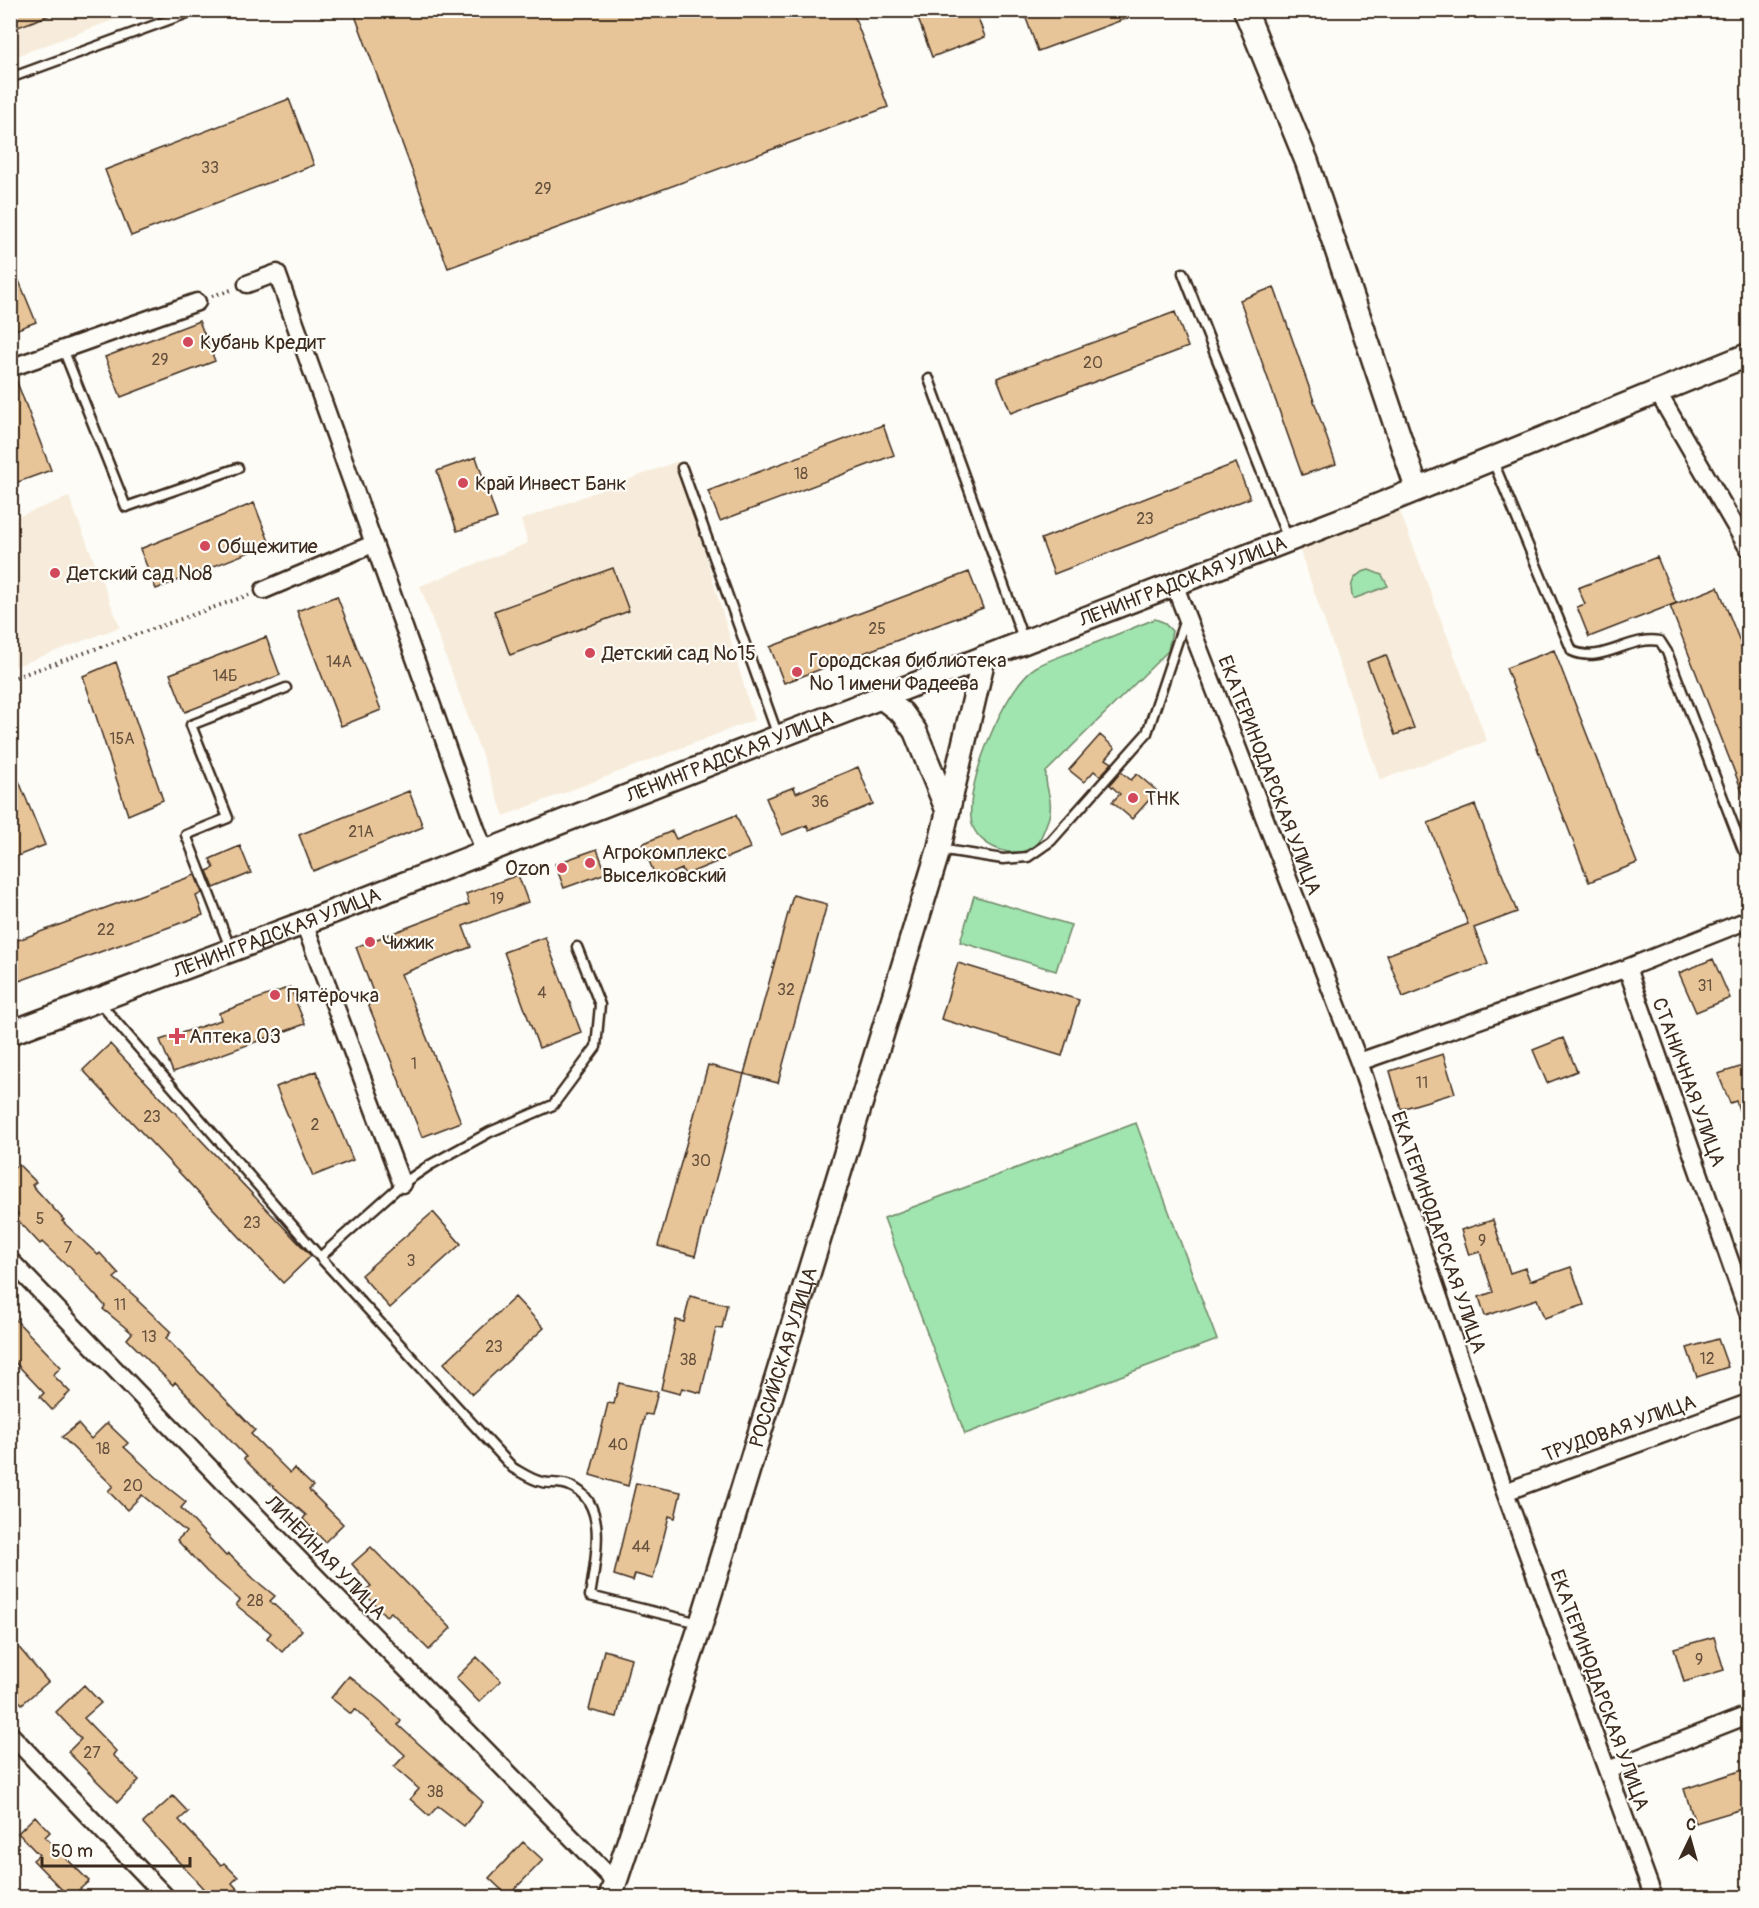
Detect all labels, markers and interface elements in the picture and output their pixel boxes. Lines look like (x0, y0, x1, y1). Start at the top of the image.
house number: 33 (201, 158, 219, 178)
house number: 29 (534, 179, 552, 199)
place label: Кубань Кредит (200, 330, 326, 355)
marker: Кубань Кредит (181, 335, 195, 349)
house number: 29 (151, 350, 169, 370)
house number: 20 (1083, 353, 1103, 373)
house number: 18 (794, 464, 808, 484)
place label: Край Инвест Банк (475, 471, 627, 496)
marker: Край Инвест Банк (456, 476, 470, 490)
house number: 23 (1136, 509, 1154, 529)
street label: ЛЕНИНГРАДСКАЯ УЛИЦА (1075, 530, 1290, 633)
place label: Общежитие (217, 534, 318, 559)
marker: Общежитие (198, 539, 212, 553)
place label: Детский сад №8 (66, 561, 212, 586)
marker: Детский сад №8 (48, 566, 62, 580)
house number: 25 (868, 619, 886, 639)
place label: Детский сад №15 (601, 641, 756, 666)
marker: Детский сад №15 (583, 646, 597, 660)
place label: Городская библиотека № 1 имени Фадеева (809, 648, 1007, 696)
house number: 14А (326, 652, 352, 672)
street label: ЕКАТЕРИНОДАРСКАЯ УЛИЦА (1212, 652, 1327, 898)
marker: Городская библиотека № 1 имени Фадеева (790, 665, 804, 679)
house number: 14Б (212, 666, 238, 686)
street label: ЛЕНИНГРАДСКАЯ УЛИЦА (622, 705, 837, 809)
house number: 15А (109, 729, 135, 749)
place label: ТНК (1145, 786, 1180, 811)
marker: ТНК (1126, 791, 1140, 805)
house number: 36 (811, 792, 829, 812)
house number: 21А (348, 822, 374, 842)
place label: Агрокомплекс Выселковский (602, 840, 727, 888)
place label: Ozon (505, 856, 550, 881)
marker: Агрокомплекс Выселковский (583, 856, 597, 870)
marker: Ozon (555, 861, 569, 875)
street label: ЛЕНИНГРАДСКАЯ УЛИЦА (169, 882, 384, 984)
house number: 19 (490, 889, 504, 909)
house number: 22 (97, 920, 115, 940)
place label: Чижик (382, 930, 435, 955)
marker: Чижик (363, 935, 377, 949)
house number: 31 (1697, 976, 1713, 996)
house number: 32 (777, 980, 795, 1000)
place label: Пятёрочка (287, 983, 379, 1008)
house number: 4 (537, 983, 547, 1003)
marker: Пятёрочка (268, 988, 282, 1002)
street label: СТАНИЧНАЯ УЛИЦА (1646, 994, 1731, 1170)
place label: Аптека 03 (189, 1024, 281, 1049)
marker: Аптека 03 (170, 1029, 184, 1043)
house number: 1 (411, 1054, 417, 1074)
house number: 11 (1416, 1073, 1428, 1093)
house number: 23 (143, 1107, 161, 1127)
street label: ЕКАТЕРИНОДАРСКАЯ УЛИЦА (1385, 1108, 1492, 1357)
house number: 2 (311, 1115, 320, 1135)
house number: 30 (691, 1151, 711, 1171)
house number: 5 (36, 1209, 44, 1229)
house number: 23 (243, 1213, 261, 1233)
house number: 9 (1478, 1231, 1486, 1251)
house number: 7 (64, 1238, 73, 1258)
house number: 3 (407, 1251, 416, 1271)
street label: РОССИЙСКАЯ УЛИЦА (744, 1264, 823, 1450)
house number: 11 (114, 1295, 126, 1315)
house number: 13 (141, 1327, 157, 1347)
house number: 23 (485, 1337, 503, 1357)
house number: 12 (1699, 1349, 1715, 1369)
house number: 38 (680, 1350, 697, 1370)
street label: ТРУДОВАЯ УЛИЦА (1539, 1389, 1699, 1468)
house number: 40 (608, 1435, 628, 1455)
house number: 18 (96, 1439, 110, 1459)
house number: 20 (123, 1476, 143, 1496)
street label: ЛИНЕЙНАЯ УЛИЦА (259, 1489, 392, 1625)
house number: 44 (632, 1537, 650, 1557)
street label: ЕКАТЕРИНОДАРСКАЯ УЛИЦА (1544, 1566, 1655, 1814)
house number: 28 (246, 1591, 264, 1611)
house number: 9 (1695, 1650, 1703, 1670)
house number: 27 (83, 1743, 101, 1763)
house number: 38 (427, 1782, 444, 1802)
north arrow (1660, 1809, 1720, 1869)
text: С (1685, 1815, 1697, 1835)
scale bar (42, 1830, 190, 1868)
text: 50 m (51, 1840, 93, 1863)

